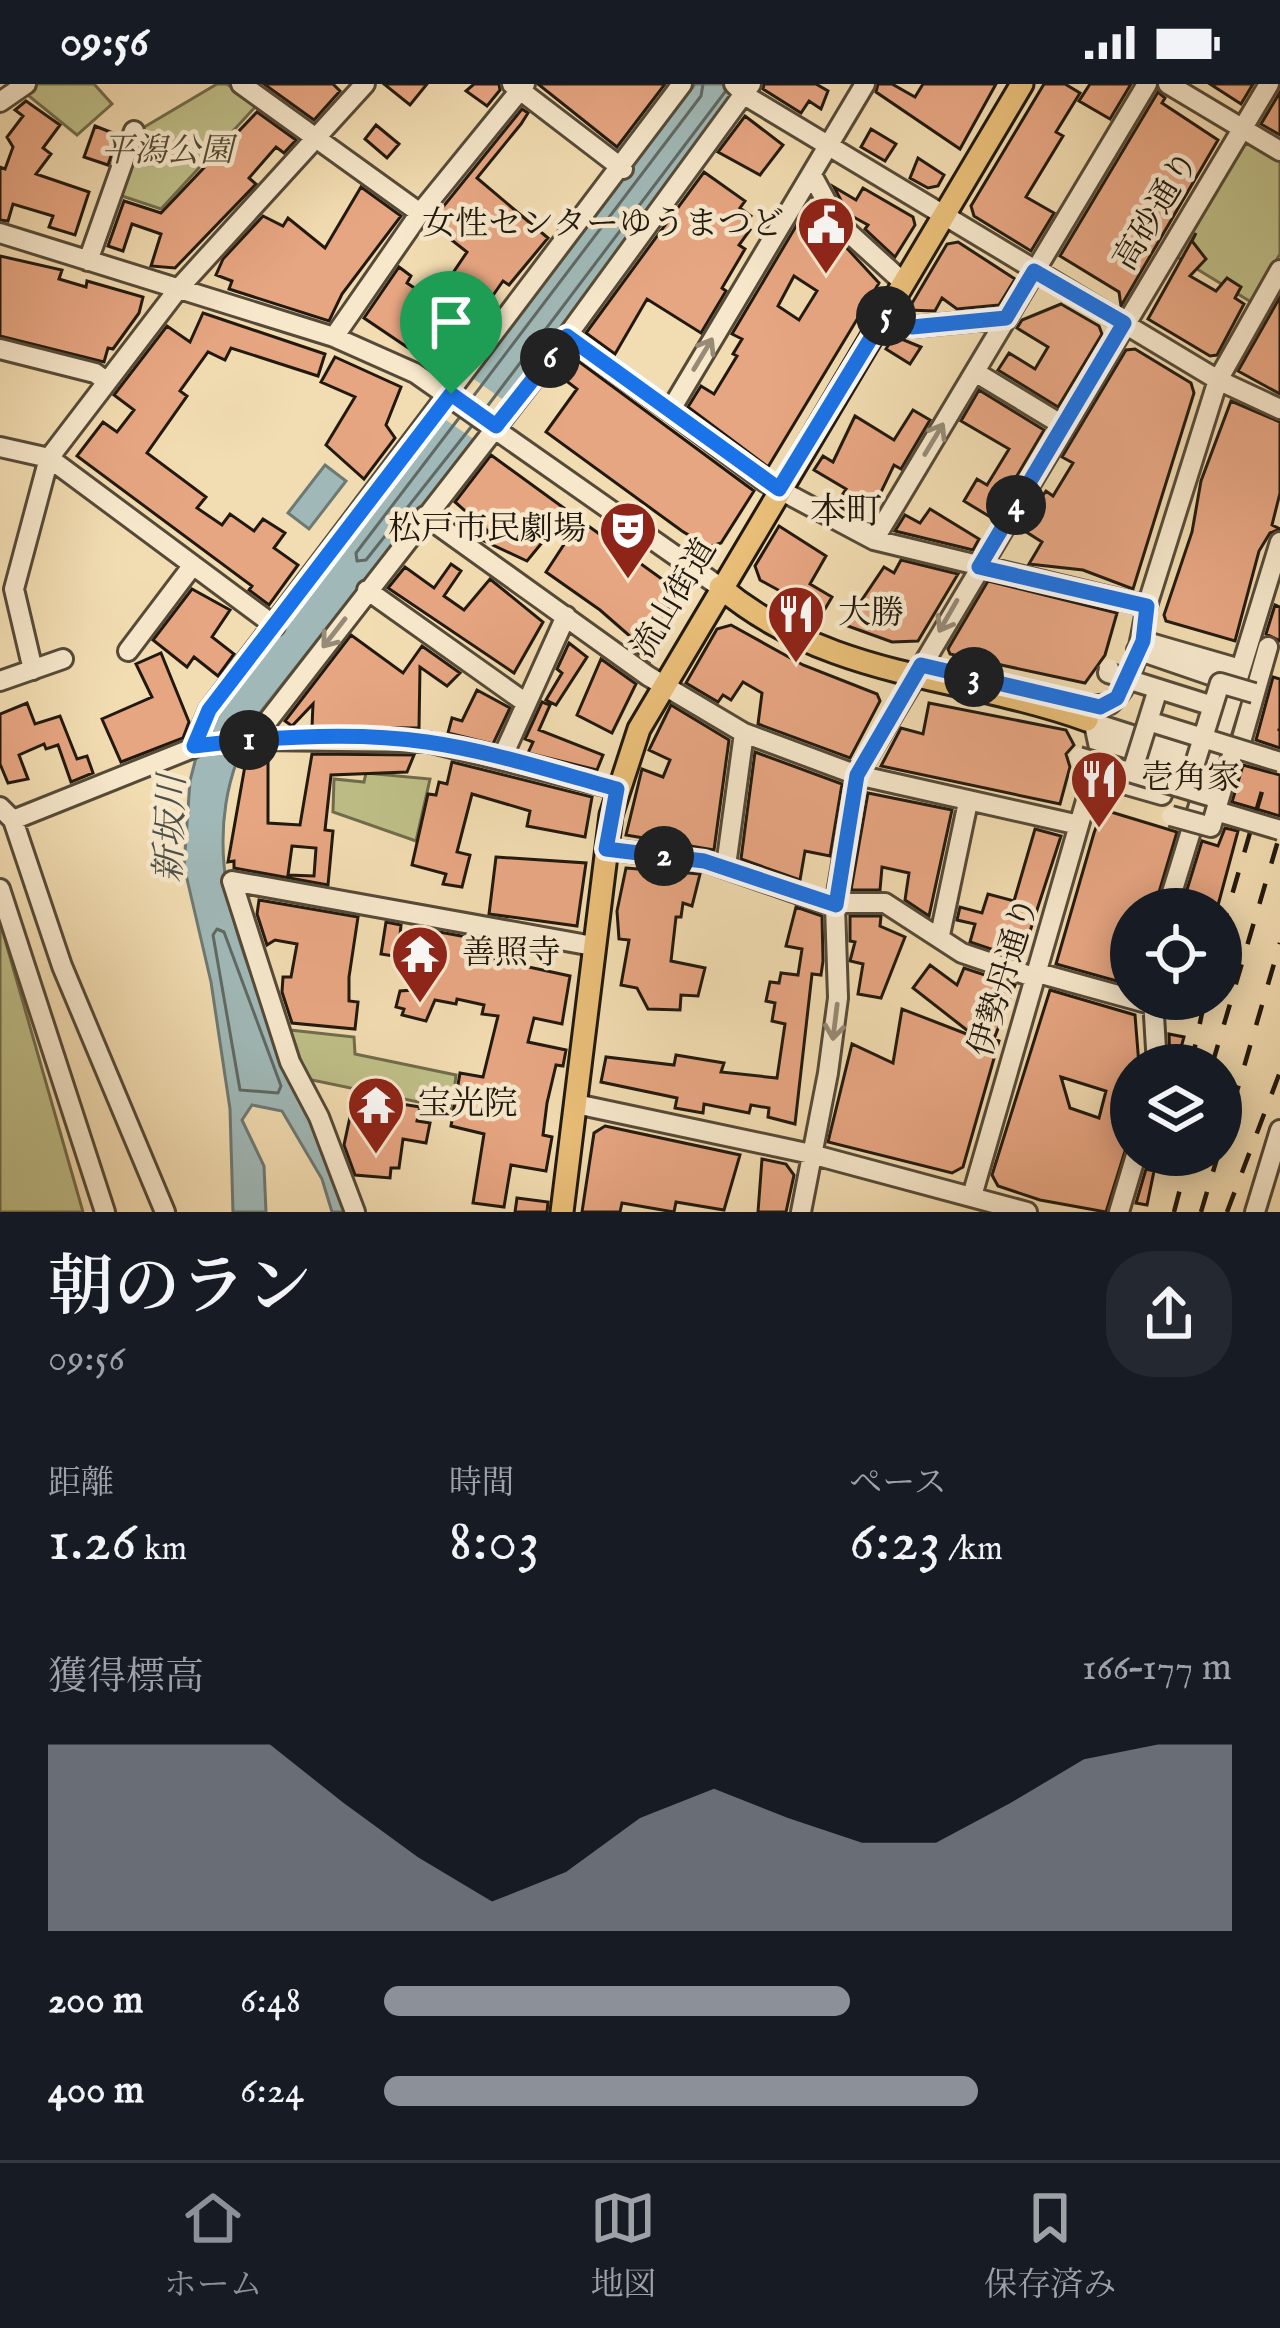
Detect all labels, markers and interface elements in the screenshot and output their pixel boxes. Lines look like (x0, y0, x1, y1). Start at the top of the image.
text: 09:56 (60, 14, 149, 71)
park label: 平潟公園 (101, 131, 238, 173)
street label: 高砂通り (1105, 144, 1209, 278)
public building icon: 女性センターゆうまつど (795, 194, 857, 276)
place label: 女性センターゆうまつど (422, 204, 784, 246)
pin (400, 271, 502, 394)
pin: 5 (856, 286, 916, 346)
icon: arrive (418, 289, 484, 355)
text: 5 (880, 295, 892, 337)
pin: 6 (520, 328, 580, 388)
text: 6 (543, 337, 557, 379)
one-way arrow (692, 337, 716, 372)
one-way arrow (923, 422, 947, 457)
pin: 4 (986, 475, 1046, 535)
text: 4 (1008, 484, 1024, 526)
district label: 本町 (810, 490, 882, 536)
theatre icon: 松戸市民劇場 (597, 499, 659, 581)
place label: 松戸市民劇場 (388, 509, 586, 551)
street label: 流山街道 (623, 532, 727, 666)
restaurant icon: 大勝 (765, 583, 827, 665)
place label: 大勝 (838, 593, 904, 635)
one-way arrow (936, 598, 960, 633)
one-way arrow (321, 616, 348, 648)
pin: 3 (944, 647, 1004, 707)
text: 3 (968, 656, 980, 698)
pin: 1 (219, 710, 279, 770)
text: 1 (243, 719, 255, 761)
restaurant icon: 壱角家 (1068, 748, 1130, 830)
place label: 壱角家 (1141, 758, 1240, 800)
water label: 新坂川 (147, 770, 197, 884)
pin: 2 (634, 826, 694, 886)
text: 2 (656, 835, 672, 877)
map controls (1110, 888, 1242, 1176)
button: locate (1110, 888, 1242, 1020)
street label: 伊勢丹通り (961, 892, 1049, 1062)
temple icon: 善照寺 (389, 923, 451, 1005)
place label: 善照寺 (462, 933, 561, 975)
one-way arrow (823, 1002, 845, 1041)
button: layers (1110, 1044, 1242, 1176)
temple icon: 宝光院 (345, 1074, 407, 1156)
place label: 宝光院 (418, 1084, 517, 1126)
text: 朝のラン (48, 1248, 312, 1332)
button: share (1106, 1251, 1232, 1377)
text: 09:56 (48, 1335, 125, 1384)
text: 距離 (48, 1463, 114, 1505)
text: 時間 (449, 1463, 515, 1505)
text: ペース (849, 1463, 947, 1505)
text: 1.26 (48, 1505, 137, 1581)
text: 8:03 (449, 1505, 540, 1581)
text: 6:23 (849, 1505, 941, 1581)
text: km (137, 1529, 187, 1571)
text: /km (941, 1529, 1003, 1571)
text: 166–177 m (1082, 1644, 1232, 1693)
text: 獲得標高 (48, 1654, 204, 1703)
text: 200 m (48, 1977, 143, 2026)
text: 6:48 (240, 1977, 301, 2026)
text: 400 m (48, 2067, 144, 2116)
text: 6:24 (240, 2067, 304, 2116)
tab: ホーム (164, 2185, 263, 2307)
tab: 地図 (590, 2185, 656, 2307)
tab: 保存済み (984, 2185, 1116, 2307)

